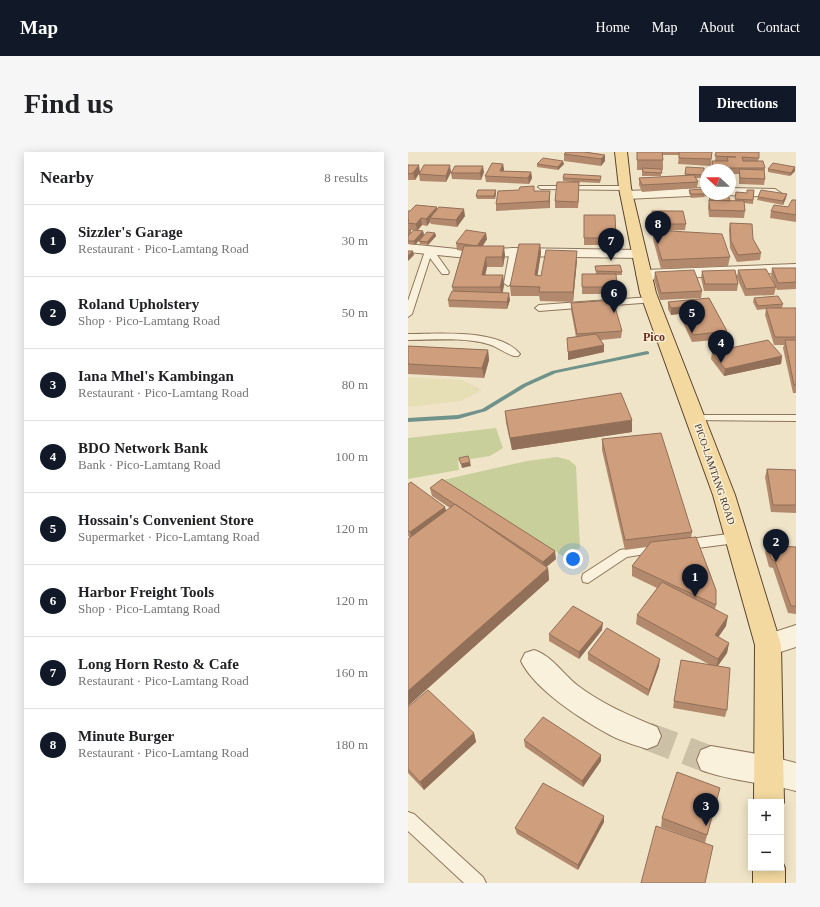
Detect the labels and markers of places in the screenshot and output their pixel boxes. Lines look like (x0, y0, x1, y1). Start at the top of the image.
pin: 8 (645, 211, 671, 244)
pin: 7 (598, 228, 624, 261)
pin: 6 (601, 280, 627, 313)
pin: 5 (679, 300, 705, 333)
pin: 4 (708, 330, 734, 363)
pin: 2 (763, 529, 789, 562)
pin: 1 (682, 564, 708, 597)
pin: 3 (693, 793, 719, 826)

